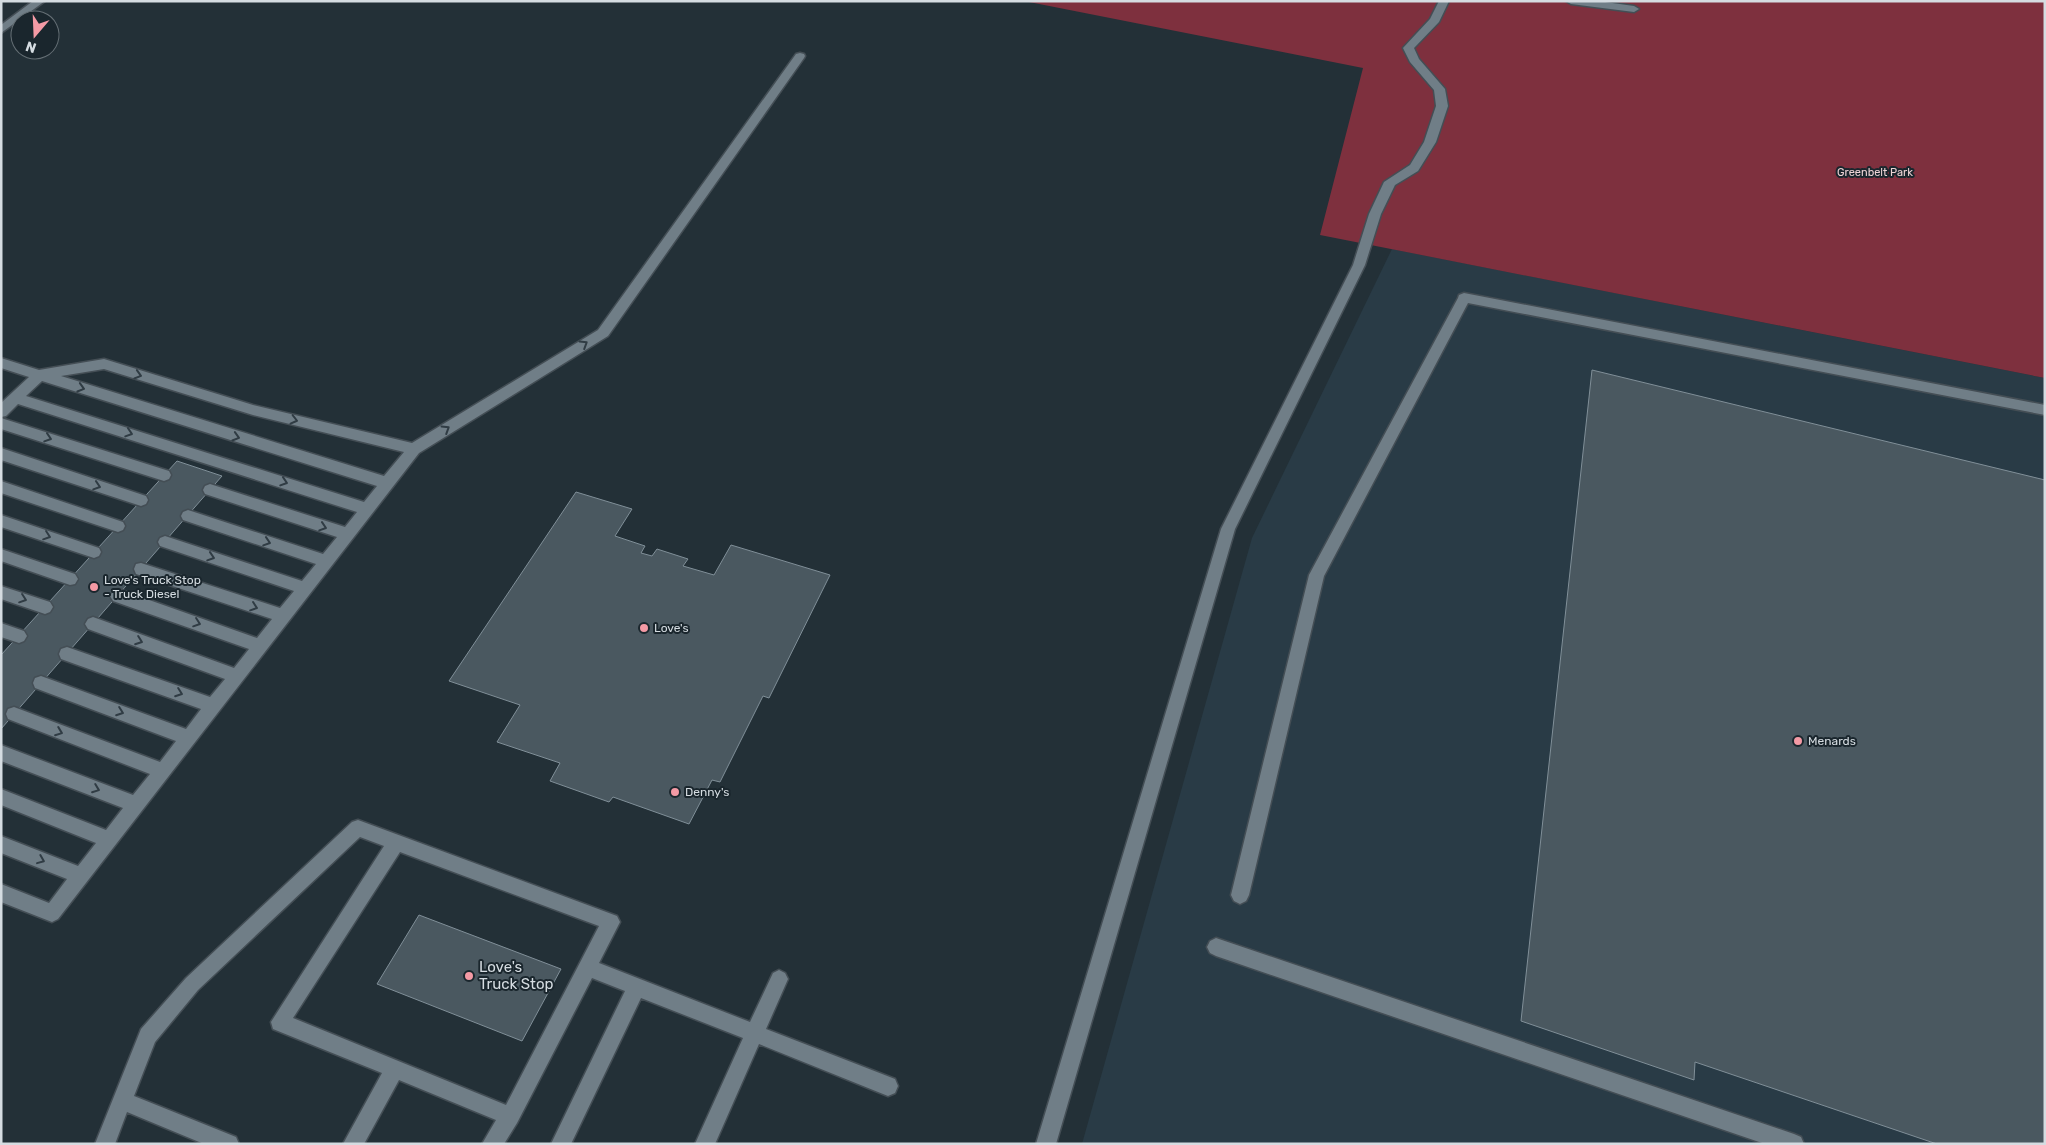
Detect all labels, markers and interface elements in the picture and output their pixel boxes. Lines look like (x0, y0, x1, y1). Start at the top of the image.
north arrow (10, 10, 60, 60)
text: N (23, 37, 38, 56)
park label: Greenbelt Park (1837, 166, 1913, 179)
one-way arrow (579, 341, 588, 351)
one-way arrow (133, 369, 142, 379)
one-way arrow (76, 383, 85, 393)
one-way arrow (290, 414, 299, 425)
one-way arrow (440, 426, 449, 436)
one-way arrow (125, 428, 133, 438)
one-way arrow (232, 431, 240, 441)
one-way arrow (43, 432, 51, 442)
one-way arrow (280, 477, 288, 487)
one-way arrow (93, 480, 101, 490)
one-way arrow (318, 521, 326, 531)
one-way arrow (43, 531, 51, 541)
one-way arrow (263, 536, 271, 546)
one-way arrow (207, 551, 215, 561)
place label: Love's Truck Stop - Truck Diesel (104, 573, 201, 601)
marker: Love's Truck Stop - Truck Diesel (88, 581, 100, 593)
one-way arrow (18, 594, 27, 604)
one-way arrow (249, 601, 258, 611)
one-way arrow (192, 617, 201, 627)
place label: Love's (654, 621, 689, 635)
marker: Love's (638, 622, 650, 634)
one-way arrow (134, 635, 142, 645)
one-way arrow (174, 688, 183, 698)
one-way arrow (115, 706, 123, 716)
one-way arrow (55, 726, 63, 736)
place label: Menards (1808, 734, 1856, 748)
marker: Menards (1792, 735, 1804, 747)
one-way arrow (91, 783, 100, 793)
place label: Denny's (685, 785, 729, 799)
marker: Denny's (669, 786, 681, 798)
one-way arrow (36, 854, 45, 864)
place label: Love's Truck Stop (479, 958, 554, 993)
marker: Love's Truck Stop (463, 970, 475, 982)

